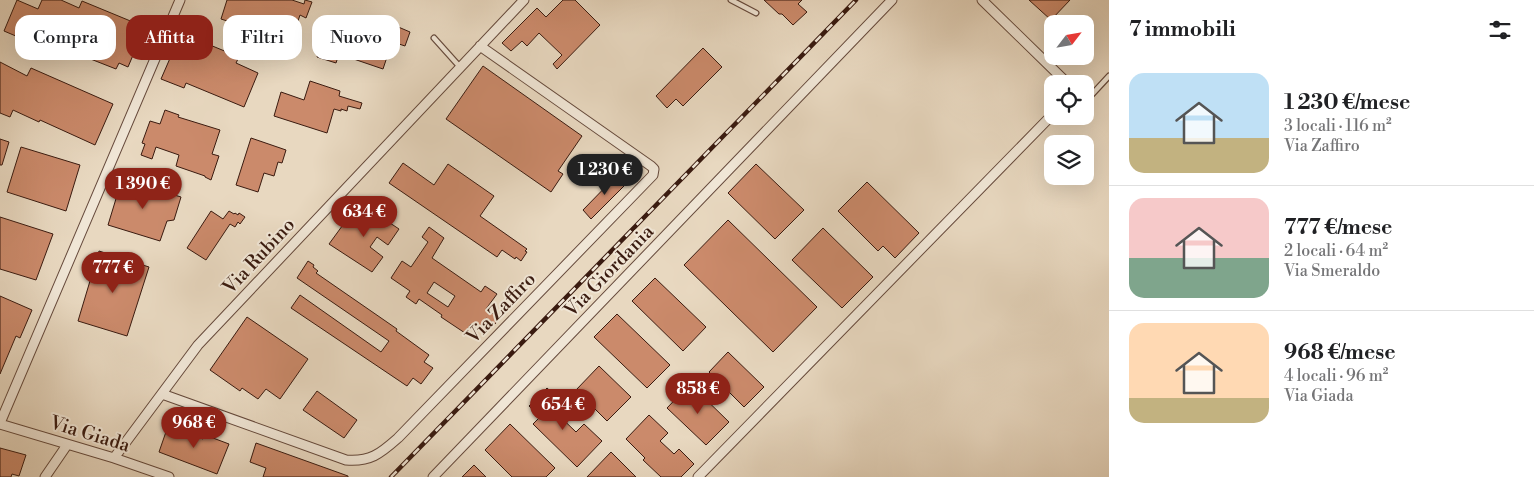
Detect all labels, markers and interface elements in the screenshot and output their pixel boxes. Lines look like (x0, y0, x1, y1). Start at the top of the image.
chip: Compra (15, 15, 116, 60)
chip: Affitta (126, 15, 213, 60)
chip: Filtri (223, 15, 302, 60)
chip: Nuovo (312, 15, 400, 60)
north arrow (1044, 15, 1094, 65)
map controls (1044, 15, 1094, 185)
icon: filters (1486, 16, 1514, 44)
text: 7 immobili (1129, 17, 1236, 43)
button: locate (1044, 75, 1094, 125)
text: 1 230 €/mese (1284, 90, 1410, 116)
icon: home (1169, 93, 1229, 153)
text: 3 locali · 116 m² (1284, 116, 1392, 136)
button: layers (1044, 135, 1094, 185)
text: Via Zaffiro (1284, 136, 1360, 156)
pin: 1 230 € (559, 154, 651, 196)
text: 1 230 € (578, 160, 632, 180)
pin: 1 390 € (97, 168, 189, 210)
text: 1 390 € (116, 174, 170, 194)
pin: 634 € (329, 196, 399, 238)
text: 634 € (342, 202, 386, 222)
street label: Via Rubino (217, 213, 300, 300)
text: 777 €/mese (1284, 215, 1392, 241)
icon: home (1169, 218, 1229, 278)
street label: Via Giordania (558, 220, 659, 323)
text: 2 locali · 64 m² (1284, 241, 1388, 261)
pin: 777 € (78, 252, 148, 294)
text: 777 € (93, 258, 133, 278)
text: Via Smeraldo (1284, 261, 1380, 281)
street label: Via Zaffiro (460, 267, 541, 349)
text: 968 €/mese (1284, 340, 1396, 366)
icon: home (1169, 343, 1229, 403)
text: 4 locali · 96 m² (1284, 366, 1388, 386)
pin: 858 € (663, 372, 733, 415)
text: 858 € (676, 379, 720, 399)
text: Via Giada (1284, 386, 1354, 406)
pin: 654 € (528, 388, 598, 431)
text: 654 € (541, 395, 585, 415)
pin: 968 € (159, 406, 229, 449)
street label: Via Giada (46, 410, 133, 458)
text: 968 € (172, 413, 216, 433)

